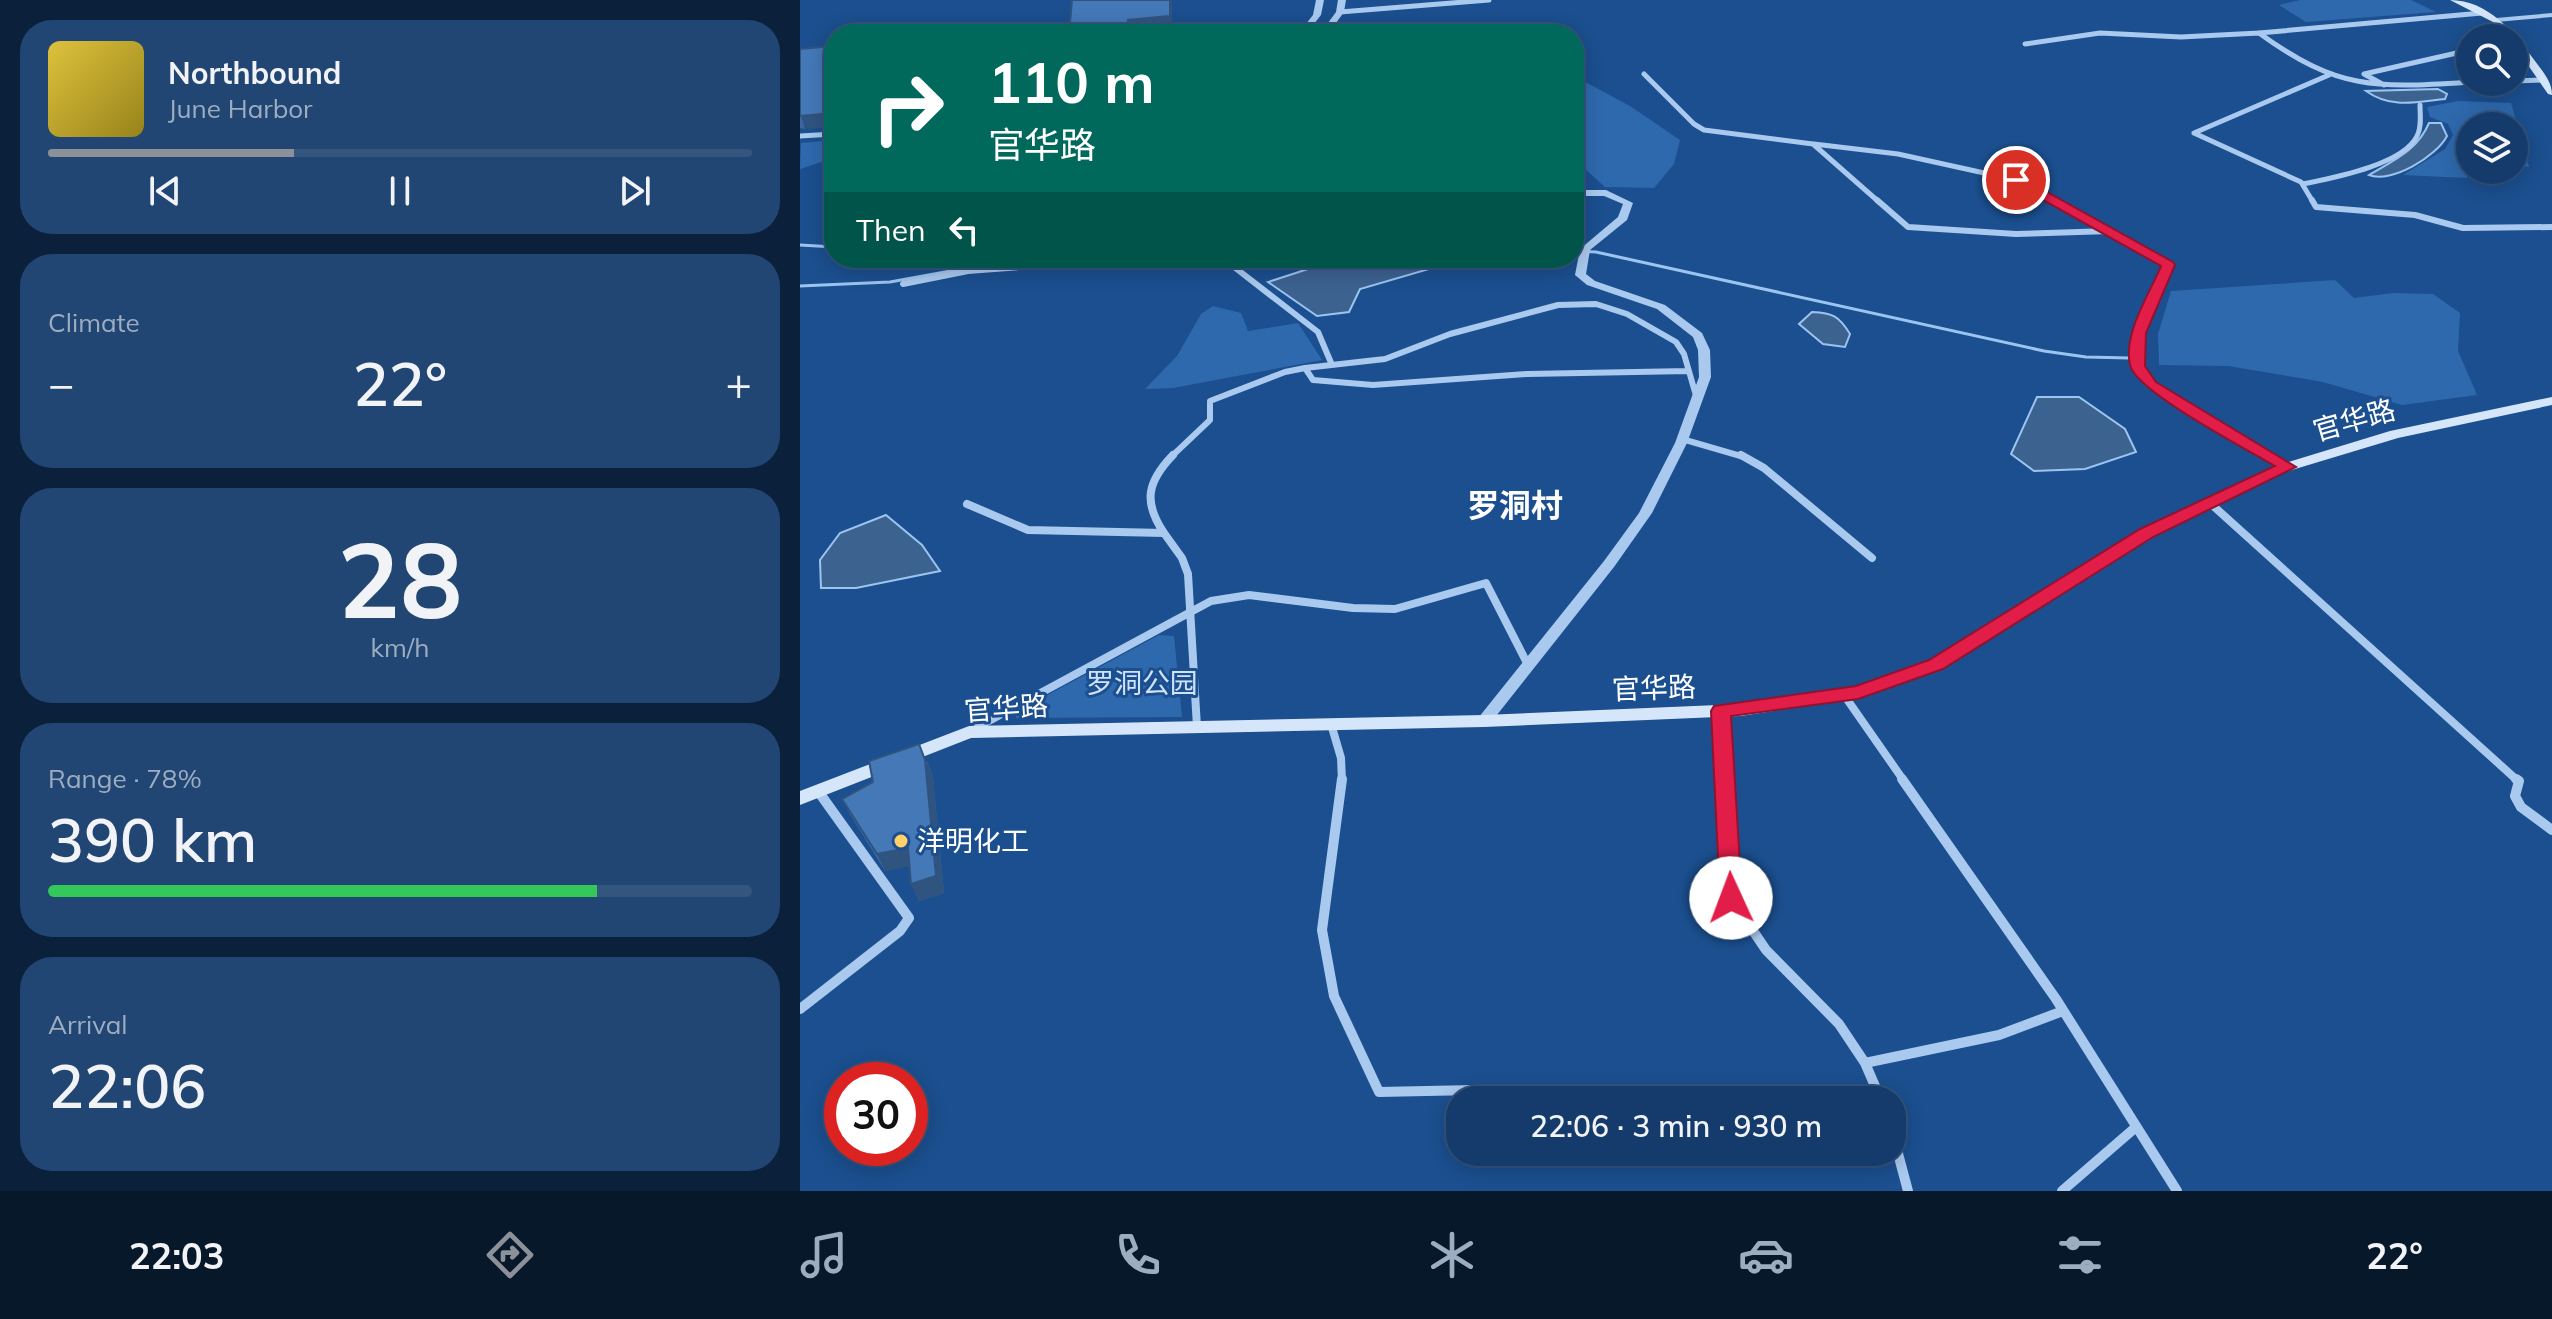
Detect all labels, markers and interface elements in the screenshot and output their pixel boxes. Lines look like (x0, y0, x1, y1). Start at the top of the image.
map controls (2456, 24, 2528, 184)
button: search (2456, 24, 2528, 96)
text: 110 m (988, 47, 1155, 117)
text: Northbound (168, 54, 341, 92)
icon: right (856, 56, 960, 160)
text: June Harbor (168, 92, 313, 125)
button: layers (2456, 112, 2528, 184)
text: 官华路 (988, 122, 1096, 167)
pin (1982, 146, 2050, 214)
icon: arrive (1994, 158, 2038, 202)
icon: previous (143, 169, 187, 213)
icon: pause (378, 169, 422, 213)
icon: next (613, 169, 657, 213)
icon: left (942, 208, 986, 252)
text: Then (856, 211, 926, 249)
text: Climate (48, 306, 140, 339)
text: 22° (353, 346, 447, 421)
text: − (48, 356, 74, 411)
text: + (726, 356, 752, 411)
street label: 官华路 (2309, 391, 2399, 448)
district label: 罗洞村 (1467, 485, 1563, 525)
text: 28 (338, 513, 462, 644)
text: km/h (371, 631, 429, 664)
park label: 罗洞公园 (1086, 665, 1198, 700)
street label: 官华路 (1611, 669, 1697, 706)
street label: 官华路 (963, 687, 1049, 728)
text: Range · 78% (48, 762, 202, 795)
text: 390 km (48, 802, 257, 877)
place label: 洋明化工 (917, 823, 1029, 858)
marker: 洋明化工 (892, 832, 910, 850)
position arrow (1689, 856, 1773, 940)
text: Arrival (48, 1008, 128, 1041)
text: 22:06 (48, 1048, 206, 1123)
speed limit sign: 30 (824, 1062, 928, 1166)
text: 22:06 · 3 min · 930 m (1530, 1107, 1822, 1145)
icon: directions (482, 1227, 538, 1283)
icon: music (796, 1227, 852, 1283)
icon: phone (1110, 1227, 1166, 1283)
icon: climate (1424, 1227, 1480, 1283)
icon: car (1738, 1227, 1794, 1283)
icon: filters (2052, 1227, 2108, 1283)
text: 22:03 (129, 1233, 224, 1278)
text: 22° (2366, 1233, 2423, 1278)

